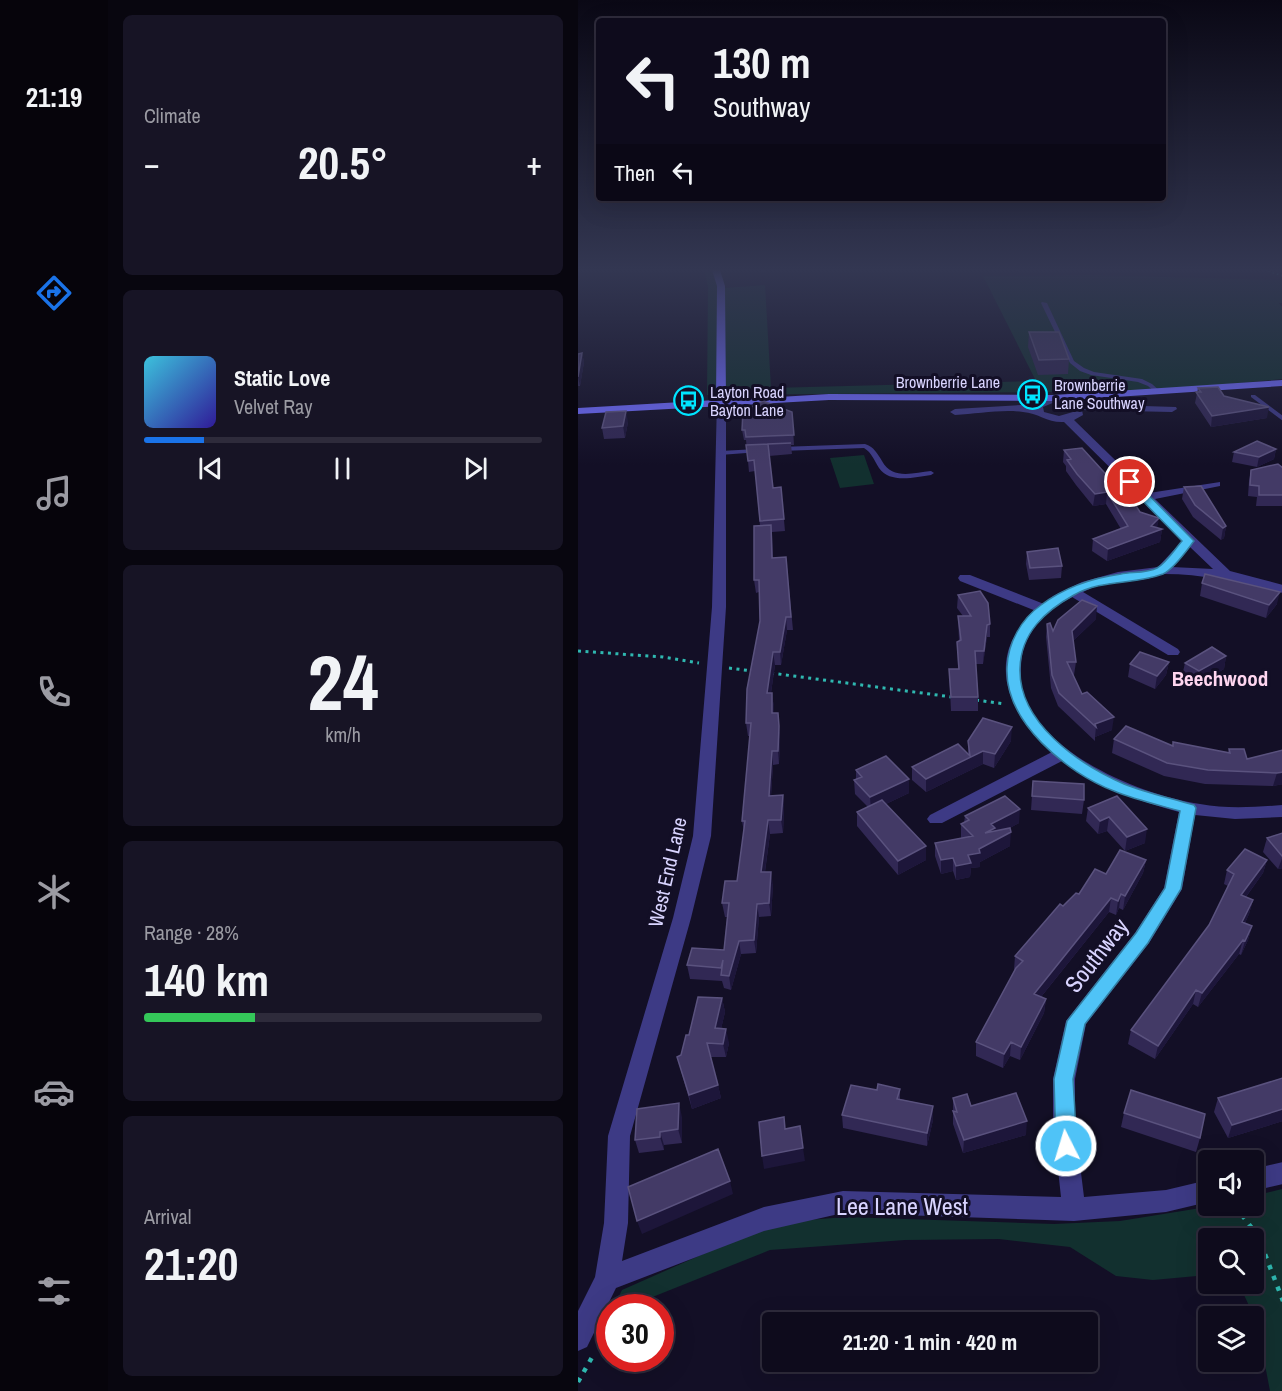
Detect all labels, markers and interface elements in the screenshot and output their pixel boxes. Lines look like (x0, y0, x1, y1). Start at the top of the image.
text: 130 m (713, 35, 811, 91)
icon: left (614, 42, 692, 120)
text: 21:19 (26, 79, 82, 115)
text: Southway (713, 89, 810, 125)
text: Climate (144, 102, 201, 129)
text: 20.5° (298, 132, 388, 193)
text: − (144, 141, 160, 185)
text: + (526, 141, 542, 185)
icon: left (667, 156, 700, 189)
text: Then (614, 158, 655, 188)
icon: directions (33, 272, 75, 314)
text: Static Love (234, 363, 330, 393)
street label: Brownberrie Lane (896, 371, 1000, 393)
place label: Brownberrie Lane Southway (1054, 374, 1145, 414)
bus stop icon: Brownberrie Lane Southway (1017, 378, 1049, 410)
place label: Layton Road Bayton Lane (710, 381, 784, 421)
bus stop icon: Layton Road Bayton Lane (673, 385, 705, 417)
text: Velvet Ray (234, 393, 312, 420)
icon: previous (194, 452, 227, 485)
icon: pause (326, 452, 359, 485)
icon: next (459, 452, 492, 485)
pin (1104, 456, 1155, 507)
icon: arrive (1113, 465, 1146, 498)
icon: music (33, 472, 75, 514)
text: 24 (307, 629, 379, 734)
district label: Beechwood (1172, 664, 1268, 693)
icon: phone (33, 671, 75, 713)
text: km/h (325, 721, 361, 748)
street label: West End Lane (641, 814, 693, 930)
icon: climate (33, 871, 75, 913)
street label: Southway (1057, 911, 1135, 999)
text: Range · 28% (144, 919, 239, 946)
text: 140 km (144, 949, 269, 1010)
icon: car (33, 1071, 75, 1113)
position arrow (1034, 1114, 1098, 1178)
map controls (1198, 1150, 1264, 1372)
button: sound (1198, 1150, 1264, 1216)
street label: Lee Lane West (836, 1190, 969, 1222)
text: Arrival (144, 1203, 191, 1230)
button: search (1198, 1228, 1264, 1294)
text: 21:20 (144, 1233, 238, 1294)
icon: filters (33, 1270, 75, 1312)
speed limit sign: 30 (596, 1294, 674, 1372)
button: layers (1198, 1306, 1264, 1372)
text: 21:20 · 1 min · 420 m (843, 1327, 1017, 1357)

